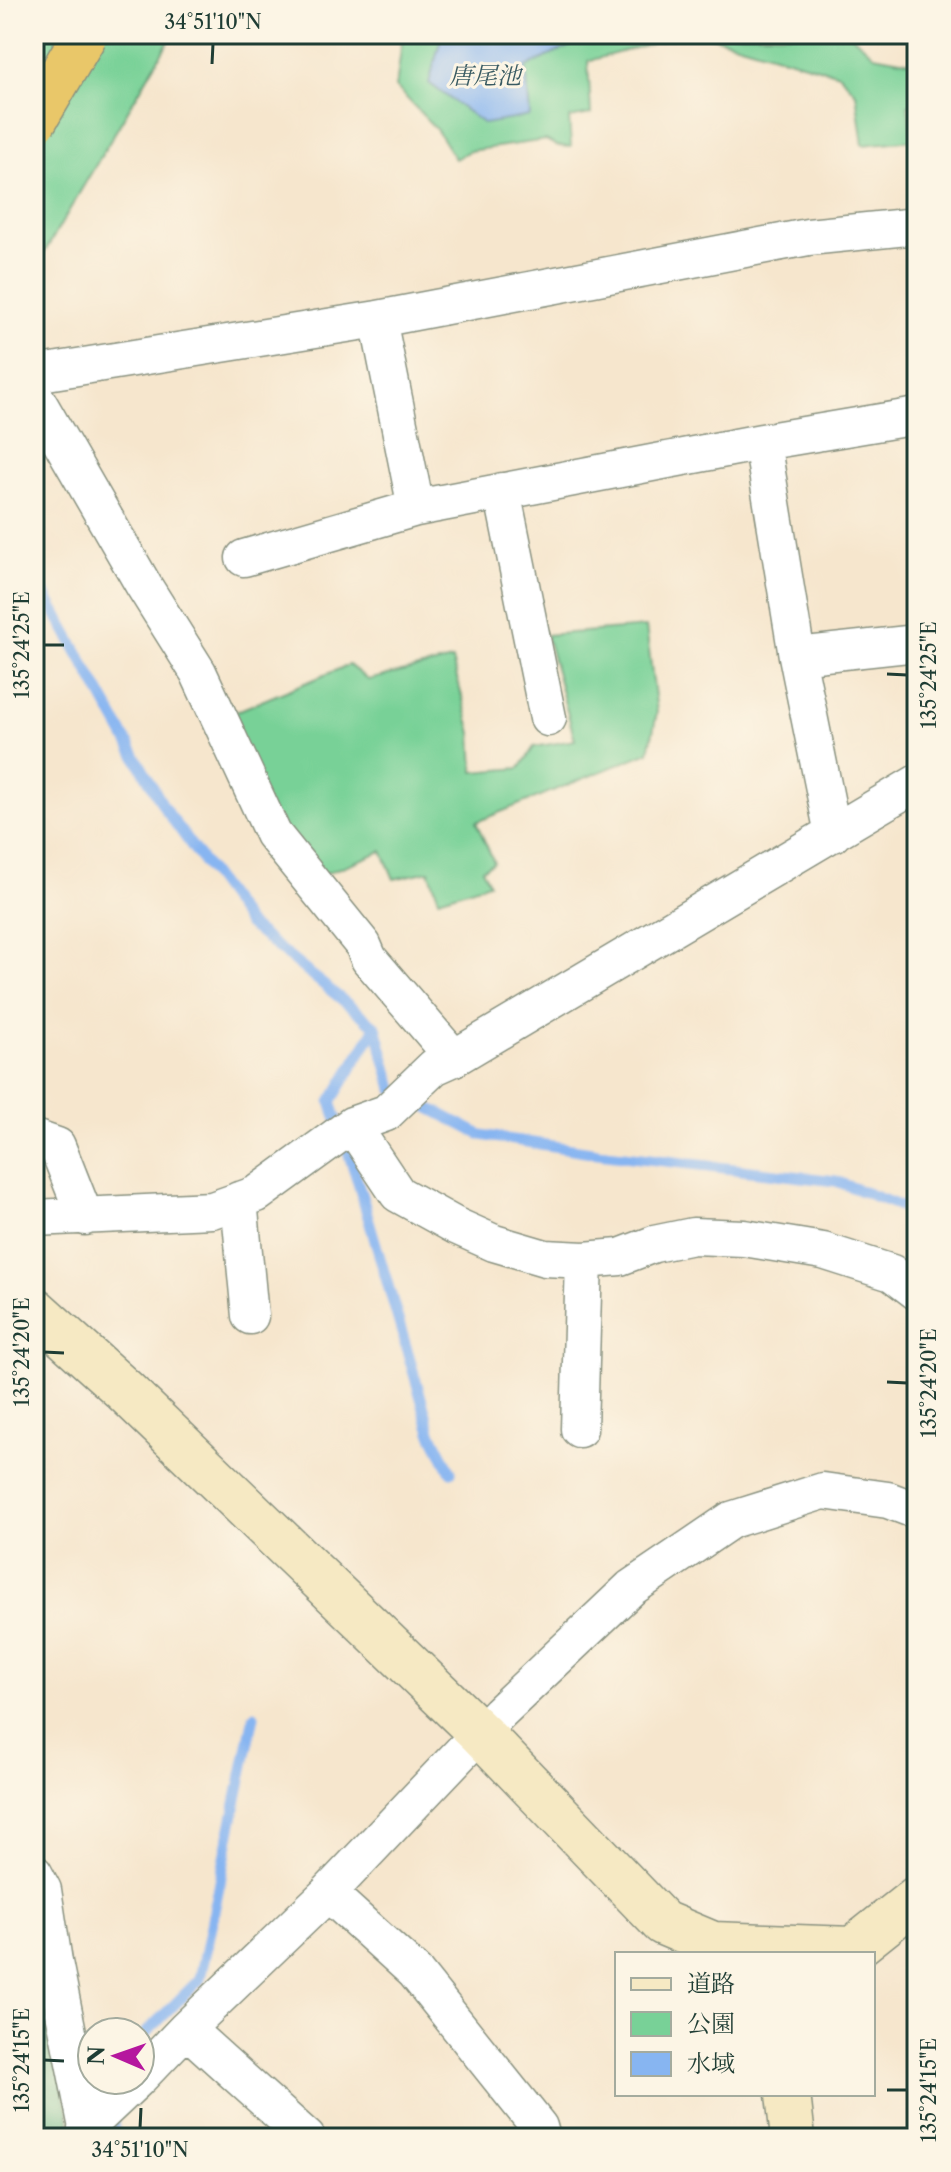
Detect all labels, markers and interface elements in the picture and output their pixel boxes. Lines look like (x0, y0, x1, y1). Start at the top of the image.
text: 34°51'10"N (164, 10, 262, 34)
water label: 唐尾池 (449, 61, 524, 90)
text: 135°24'25"E (10, 591, 34, 699)
text: 135°24'25"E (917, 621, 941, 729)
text: 135°24'20"E (10, 1297, 34, 1407)
text: 135°24'20"E (917, 1328, 941, 1438)
legend (615, 1952, 875, 2096)
text: 道路 (687, 1969, 735, 1998)
text: 135°24'15"E (10, 2008, 34, 2112)
text: 公園 (687, 2009, 735, 2038)
north arrow (76, 2016, 156, 2096)
text: 135°24'15"E (917, 2038, 941, 2142)
text: N (83, 2045, 110, 2065)
text: 水域 (687, 2049, 735, 2078)
text: 34°51'10"N (91, 2138, 189, 2162)

